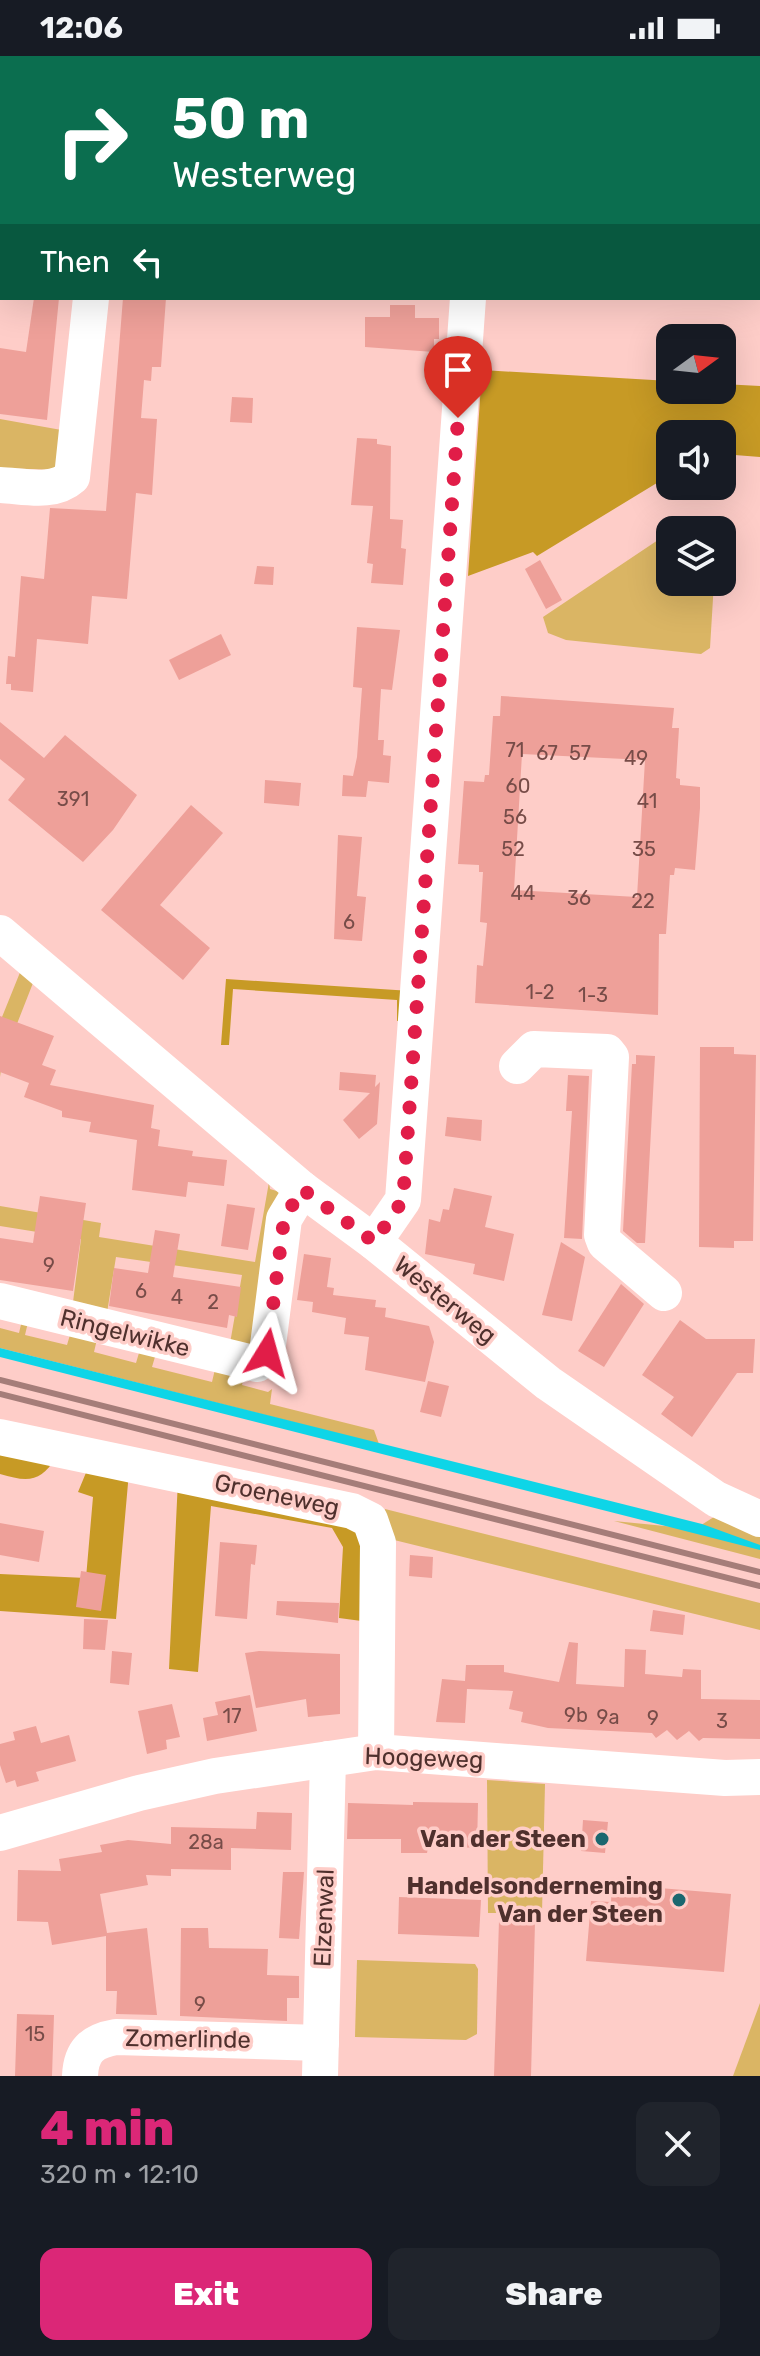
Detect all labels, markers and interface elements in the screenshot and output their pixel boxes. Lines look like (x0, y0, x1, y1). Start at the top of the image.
text: 12:06 (40, 10, 123, 46)
text: 50 m (172, 86, 309, 152)
icon: right (40, 88, 144, 192)
text: Westerweg (172, 153, 357, 196)
icon: left (126, 240, 170, 284)
text: Then (40, 244, 110, 280)
north arrow (656, 324, 736, 404)
map controls (656, 324, 736, 596)
pin (424, 336, 492, 418)
icon: arrive (436, 348, 480, 392)
button: sound (656, 420, 736, 500)
button: layers (656, 516, 736, 596)
house number: 71 (506, 738, 524, 762)
house number: 67 (536, 741, 558, 765)
house number: 57 (569, 741, 591, 765)
house number: 49 (624, 746, 648, 770)
house number: 60 (506, 774, 530, 798)
house number: 391 (57, 787, 89, 811)
house number: 41 (637, 789, 657, 813)
house number: 56 (503, 805, 527, 829)
house number: 52 (501, 837, 525, 861)
house number: 35 (632, 837, 656, 861)
house number: 44 (511, 881, 535, 905)
house number: 36 (567, 886, 591, 910)
house number: 22 (631, 889, 655, 913)
house number: 6 (343, 910, 355, 934)
house number: 1-2 (525, 980, 555, 1004)
house number: 1-3 (578, 983, 608, 1007)
street label: Westerweg (388, 1250, 502, 1350)
house number: 9 (43, 1253, 55, 1277)
house number: 6 (135, 1279, 147, 1303)
house number: 4 (171, 1285, 183, 1309)
house number: 2 (207, 1290, 219, 1314)
street label: Ringelwikke (57, 1303, 193, 1363)
position arrow (225, 1311, 309, 1395)
street label: Groeneweg (212, 1468, 342, 1522)
house number: 9b (564, 1703, 588, 1727)
house number: 17 (223, 1704, 241, 1728)
house number: 9a (597, 1705, 619, 1729)
house number: 9 (647, 1706, 659, 1730)
house number: 3 (716, 1709, 728, 1733)
street label: Hoogeweg (364, 1742, 484, 1774)
place label: Van der Steen (420, 1825, 586, 1853)
house number: 28a (188, 1830, 224, 1854)
marker: Van der Steen (593, 1830, 611, 1848)
street label: Elzenwal (308, 1868, 340, 1968)
place label: Handelsonderneming Van der Steen (406, 1872, 663, 1928)
marker: Handelsonderneming Van der Steen (670, 1891, 688, 1909)
house number: 9 (194, 1992, 206, 2016)
house number: 15 (25, 2022, 45, 2046)
street label: Zomerlinde (125, 2024, 251, 2054)
text: 4 min (40, 2100, 174, 2157)
button: close (636, 2102, 720, 2186)
text: 320 m · 12:10 (40, 2159, 199, 2190)
button: Exit (40, 2248, 372, 2340)
button: Share (388, 2248, 720, 2340)

